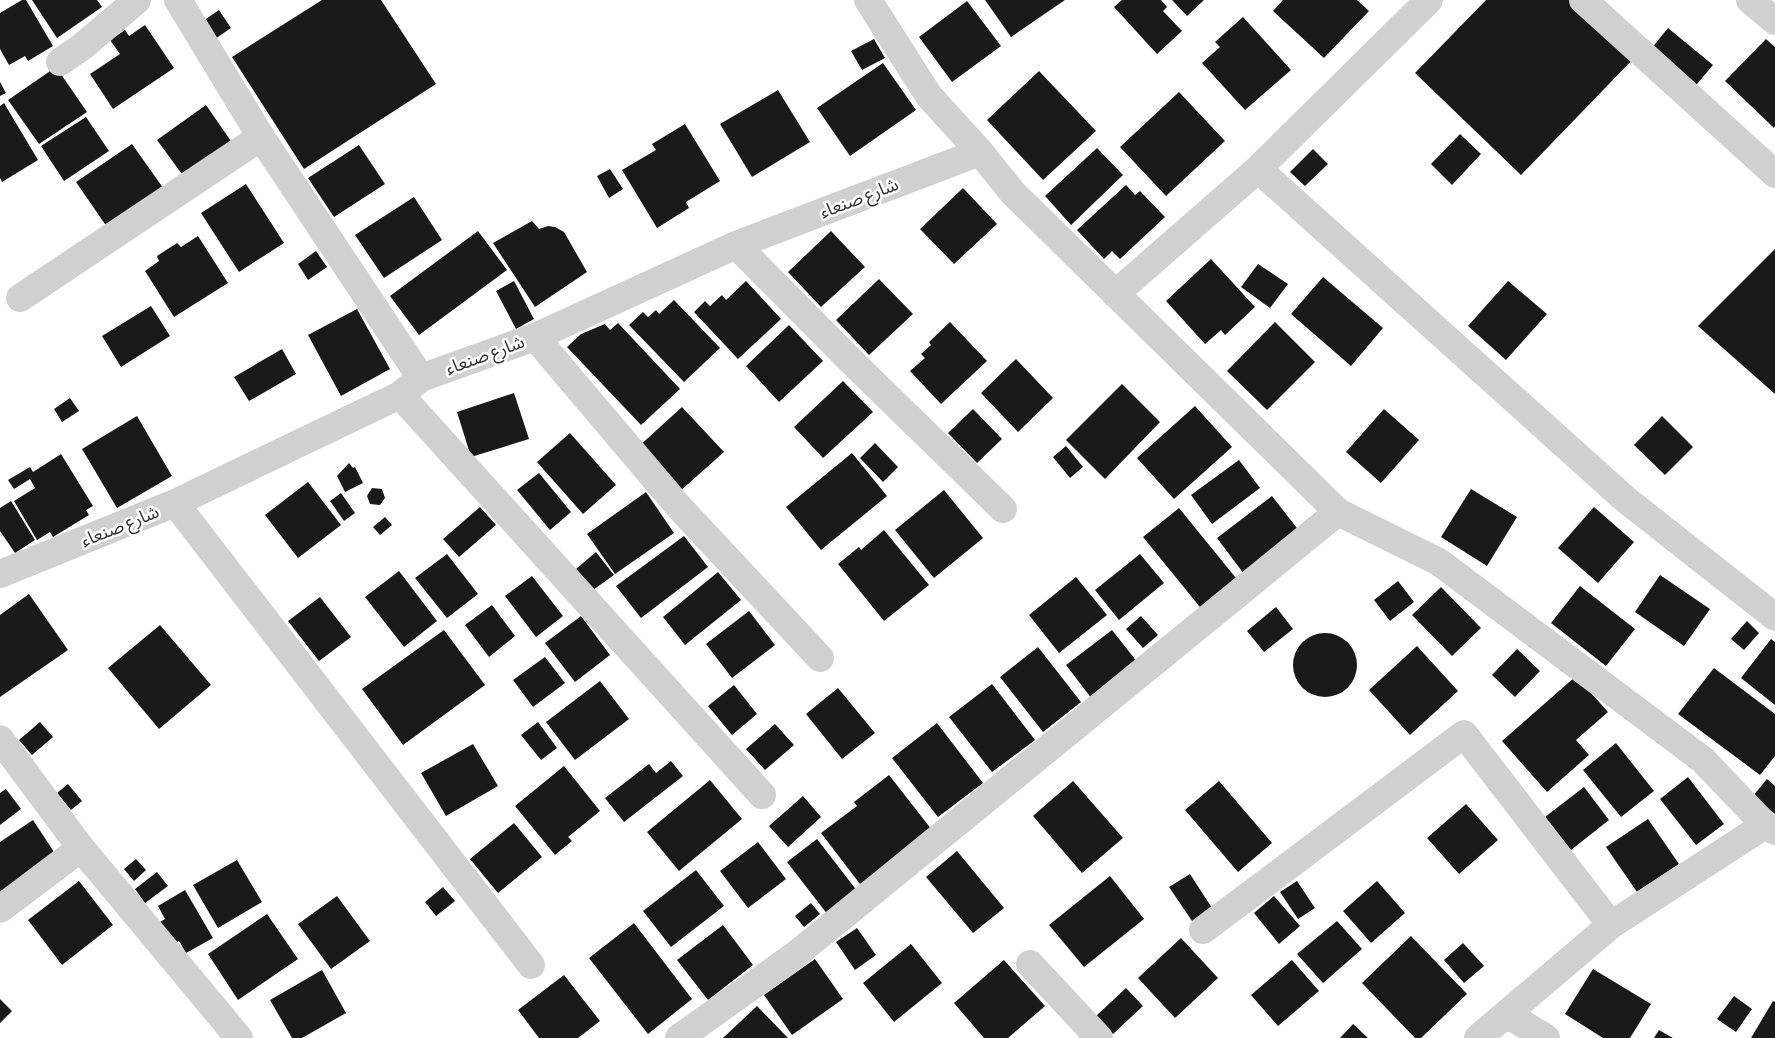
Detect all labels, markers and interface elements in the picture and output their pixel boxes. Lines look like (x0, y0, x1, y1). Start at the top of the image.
street label: شارع صنعاء (817, 174, 902, 226)
street label: شارع صنعاء (443, 332, 528, 382)
street label: شارع صنعاء (78, 501, 163, 554)

